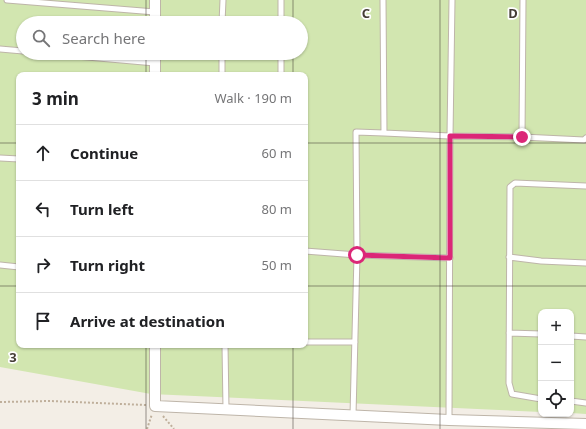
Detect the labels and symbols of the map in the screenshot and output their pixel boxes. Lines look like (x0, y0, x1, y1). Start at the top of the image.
text: C (362, 4, 370, 22)
text: D (508, 4, 518, 22)
route end (513, 128, 531, 146)
route start (348, 246, 366, 264)
text: 3 (9, 348, 17, 366)

